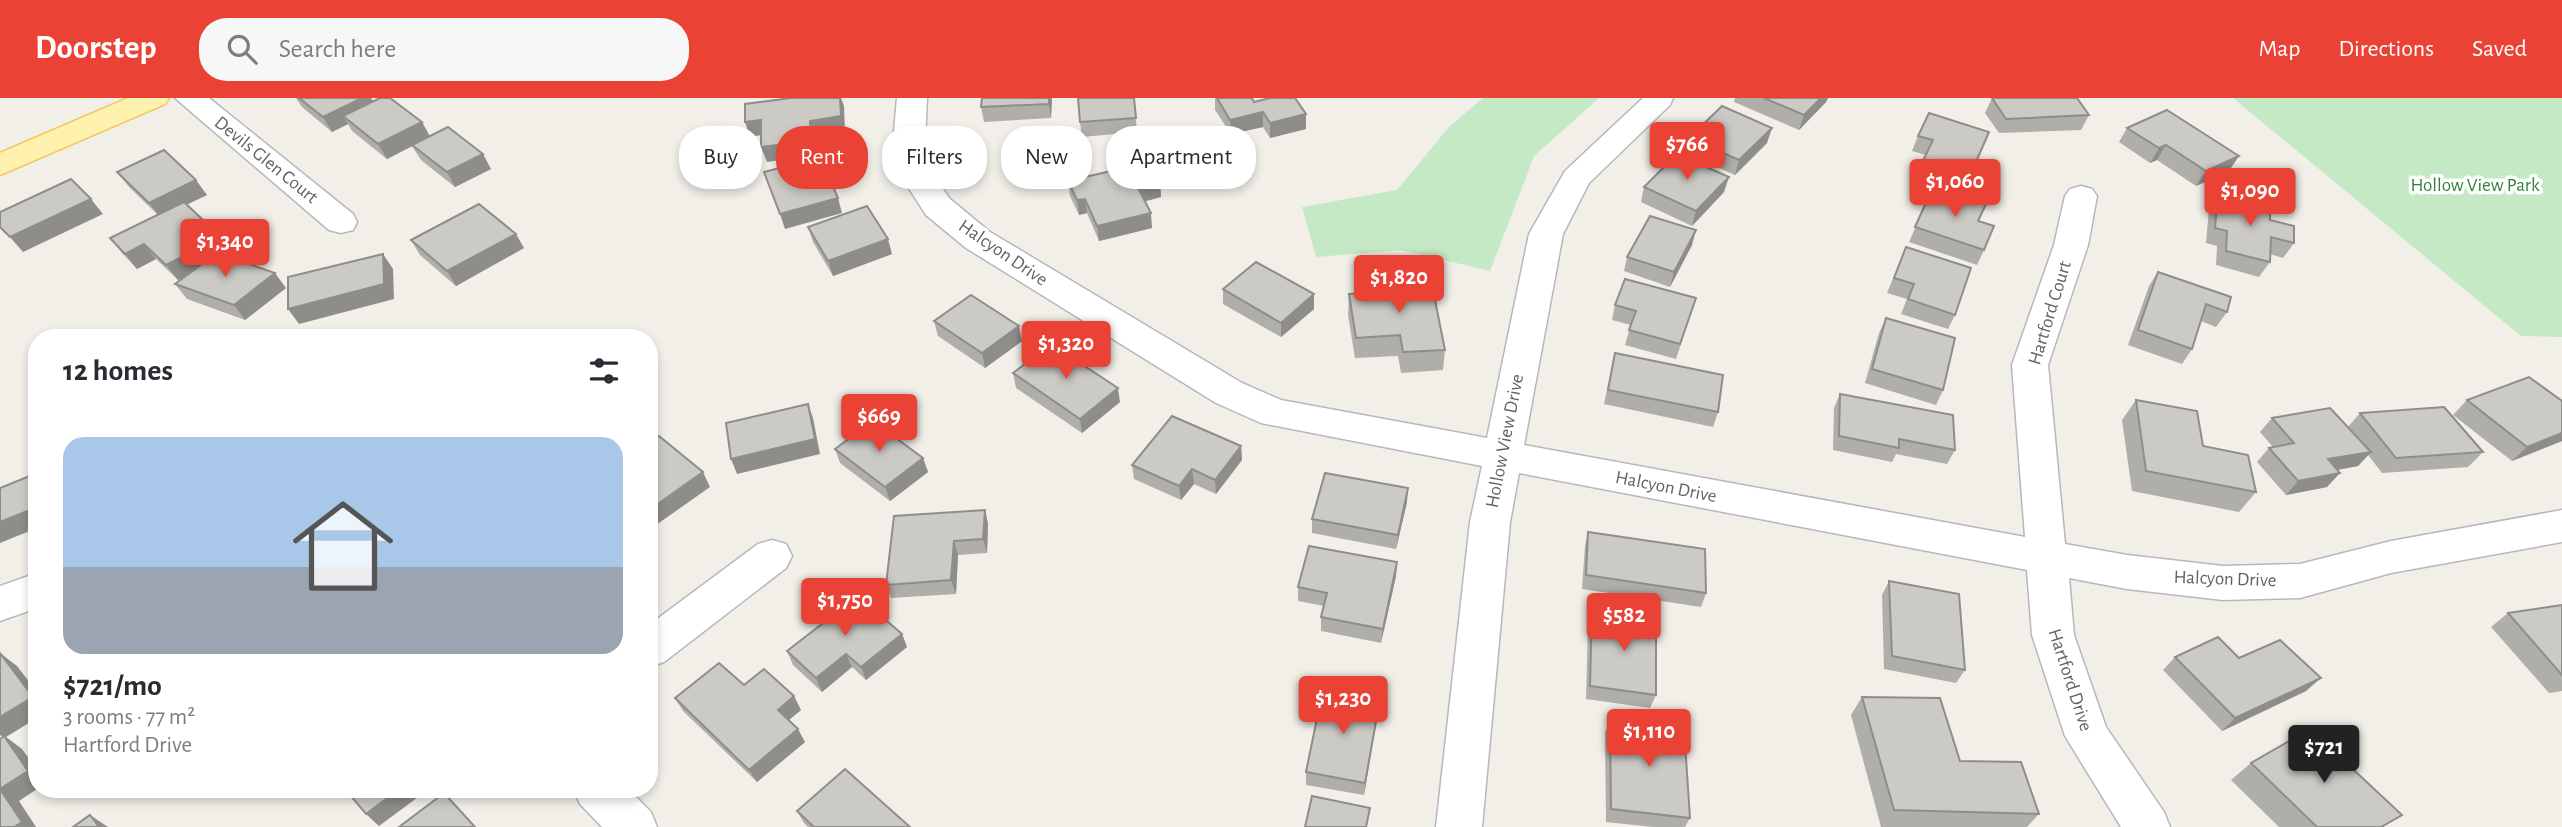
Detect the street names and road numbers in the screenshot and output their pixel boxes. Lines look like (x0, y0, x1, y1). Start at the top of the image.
street label: Devils Glen Court (211, 113, 321, 207)
street label: Halcyon Drive (955, 216, 1051, 290)
street label: Hartford Court (2025, 259, 2075, 367)
street label: Hollow View Drive (1483, 372, 1527, 510)
street label: Halcyon Drive (1614, 468, 1718, 506)
street label: Halcyon Drive (2173, 568, 2277, 590)
street label: Hartford Drive (2044, 626, 2096, 734)

